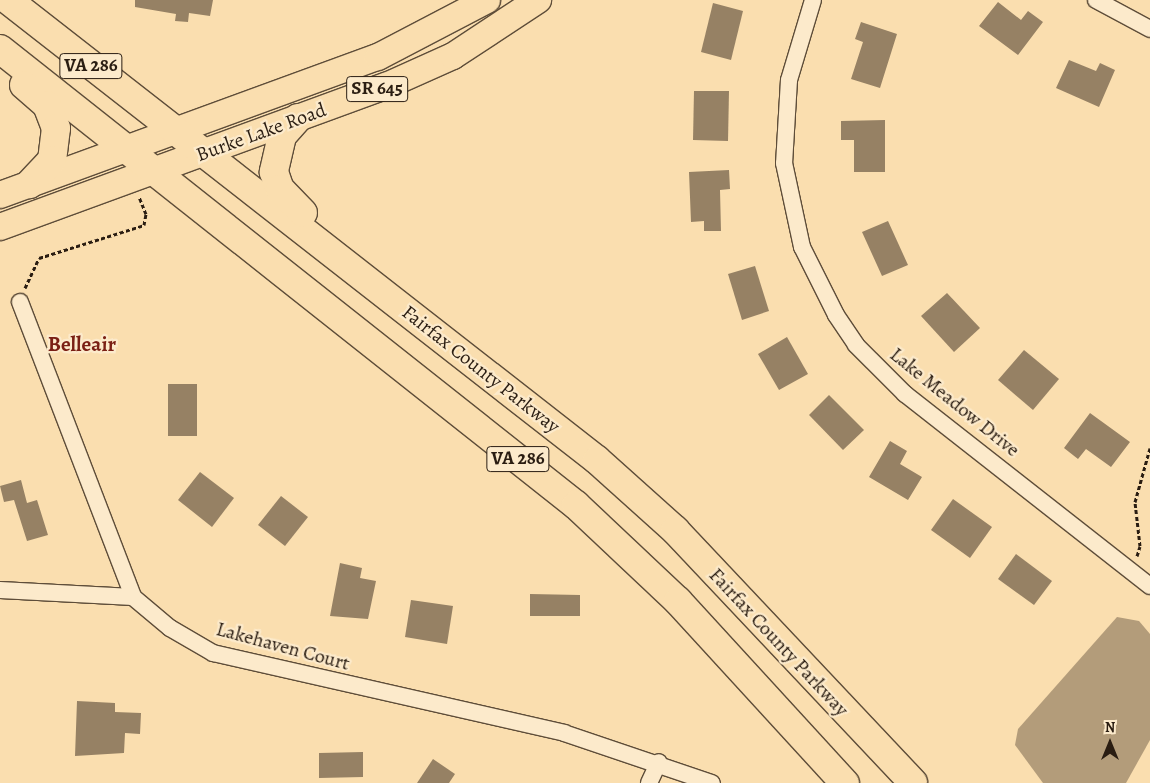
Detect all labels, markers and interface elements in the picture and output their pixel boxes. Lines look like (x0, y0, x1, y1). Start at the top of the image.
road number: VA 286 (58, 49, 124, 82)
road number: SR 645 (346, 72, 408, 106)
street label: Burke Lake Road (193, 97, 329, 167)
street label: Fairfax County Parkway (397, 300, 565, 438)
district label: Belleair (48, 331, 116, 357)
street label: Lake Meadow Drive (885, 342, 1025, 462)
road number: VA 286 (486, 442, 550, 476)
street label: Fairfax County Parkway (704, 563, 854, 721)
street label: Lakehaven Court (214, 617, 352, 675)
north arrow (1085, 718, 1135, 768)
text: N (1105, 718, 1115, 737)

